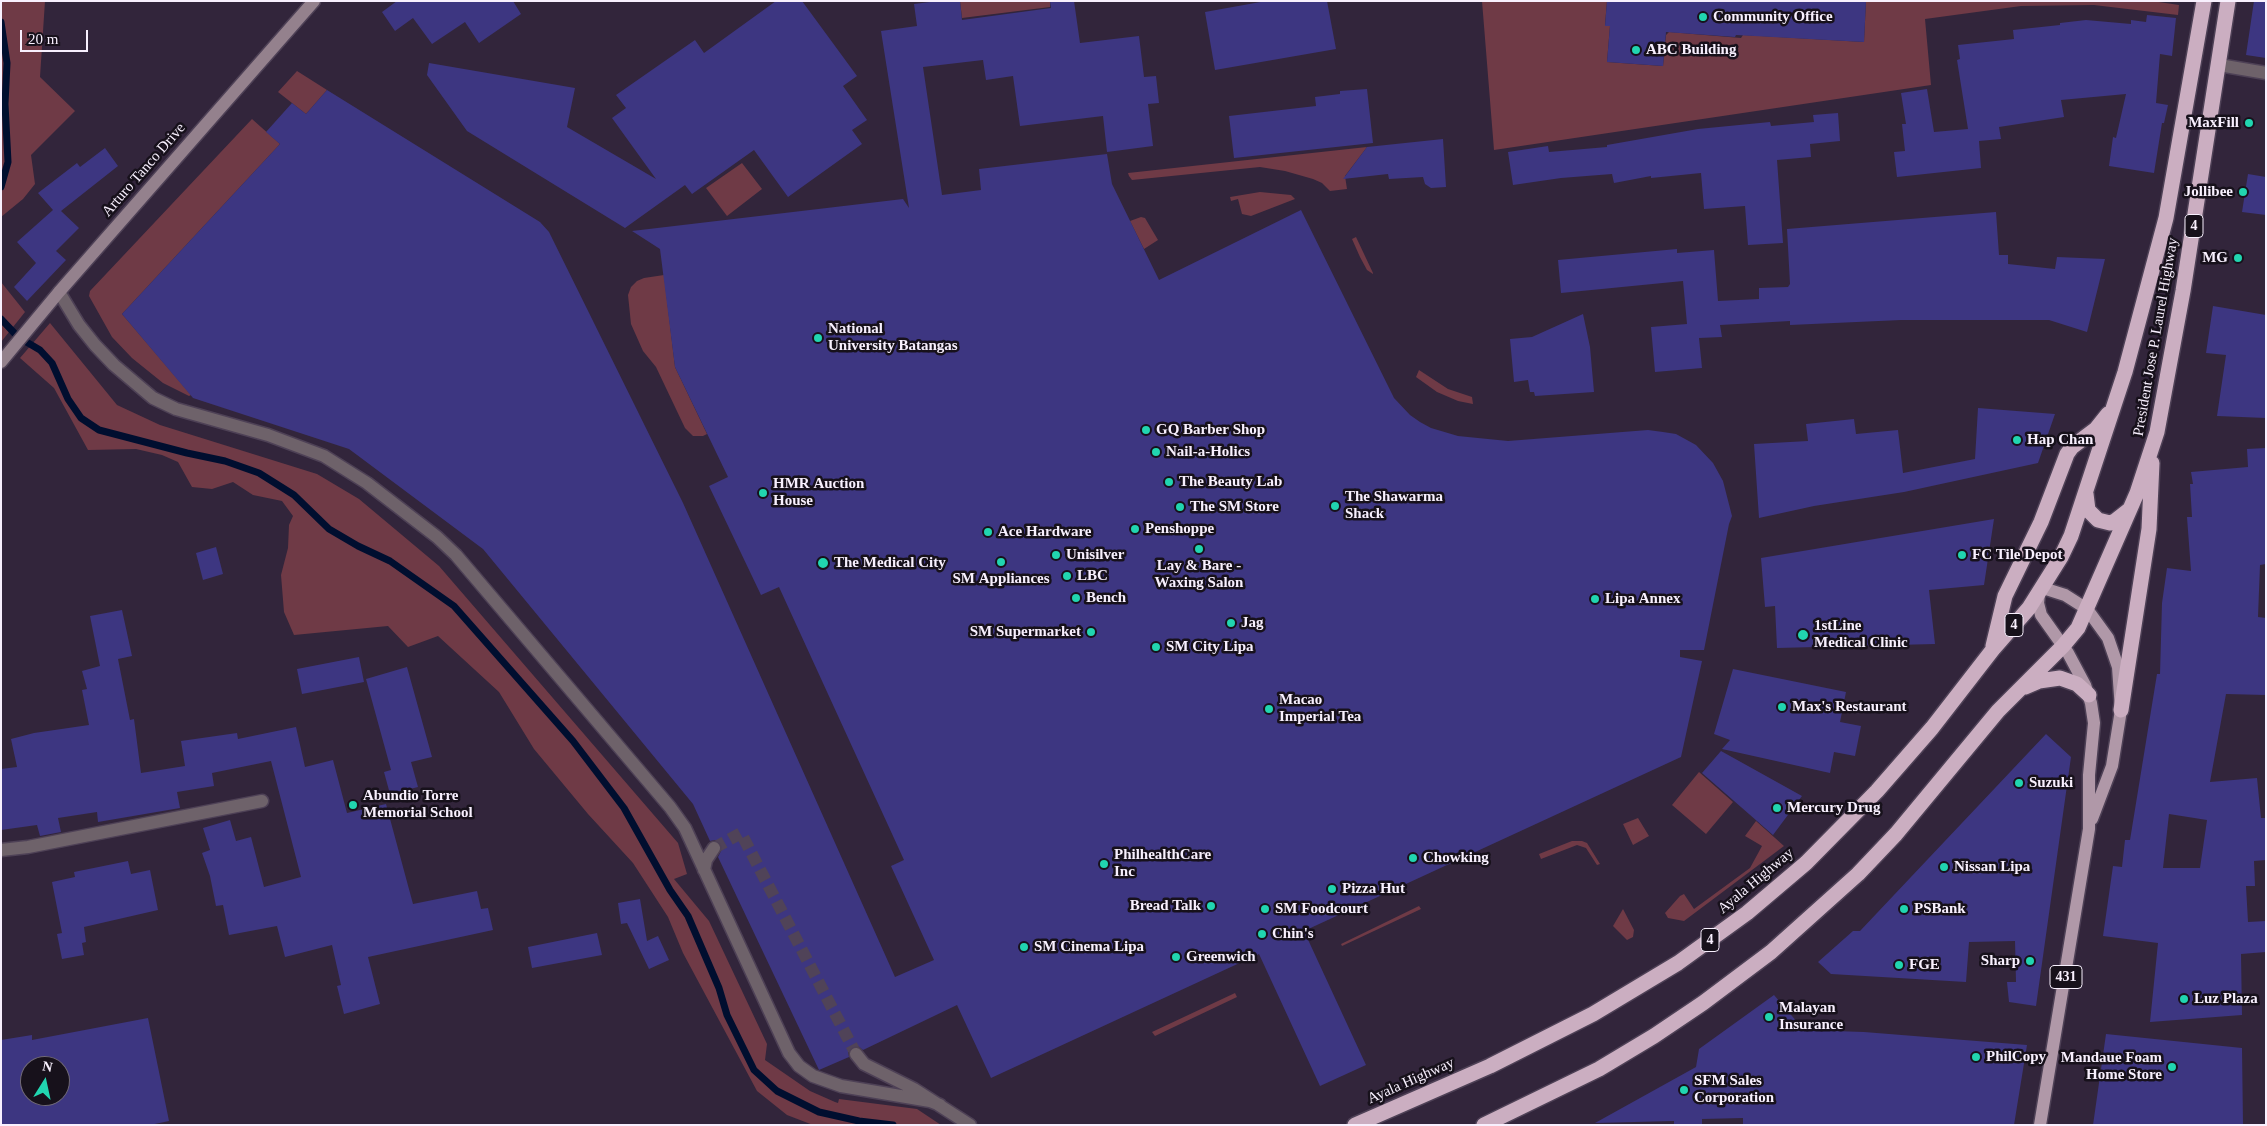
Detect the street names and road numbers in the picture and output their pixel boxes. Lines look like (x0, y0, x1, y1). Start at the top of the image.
street label: Arturo Tanco Drive (98, 120, 190, 220)
road number: 4 (2185, 215, 2203, 238)
street label: President Jose P. Laurel Highway (2130, 236, 2182, 438)
road number: 4 (2005, 614, 2023, 636)
street label: Ayala Highway (1715, 844, 1797, 918)
road number: 4 (1701, 928, 1719, 952)
road number: 431 (2050, 966, 2082, 989)
street label: Ayala Highway (1365, 1054, 1457, 1108)

